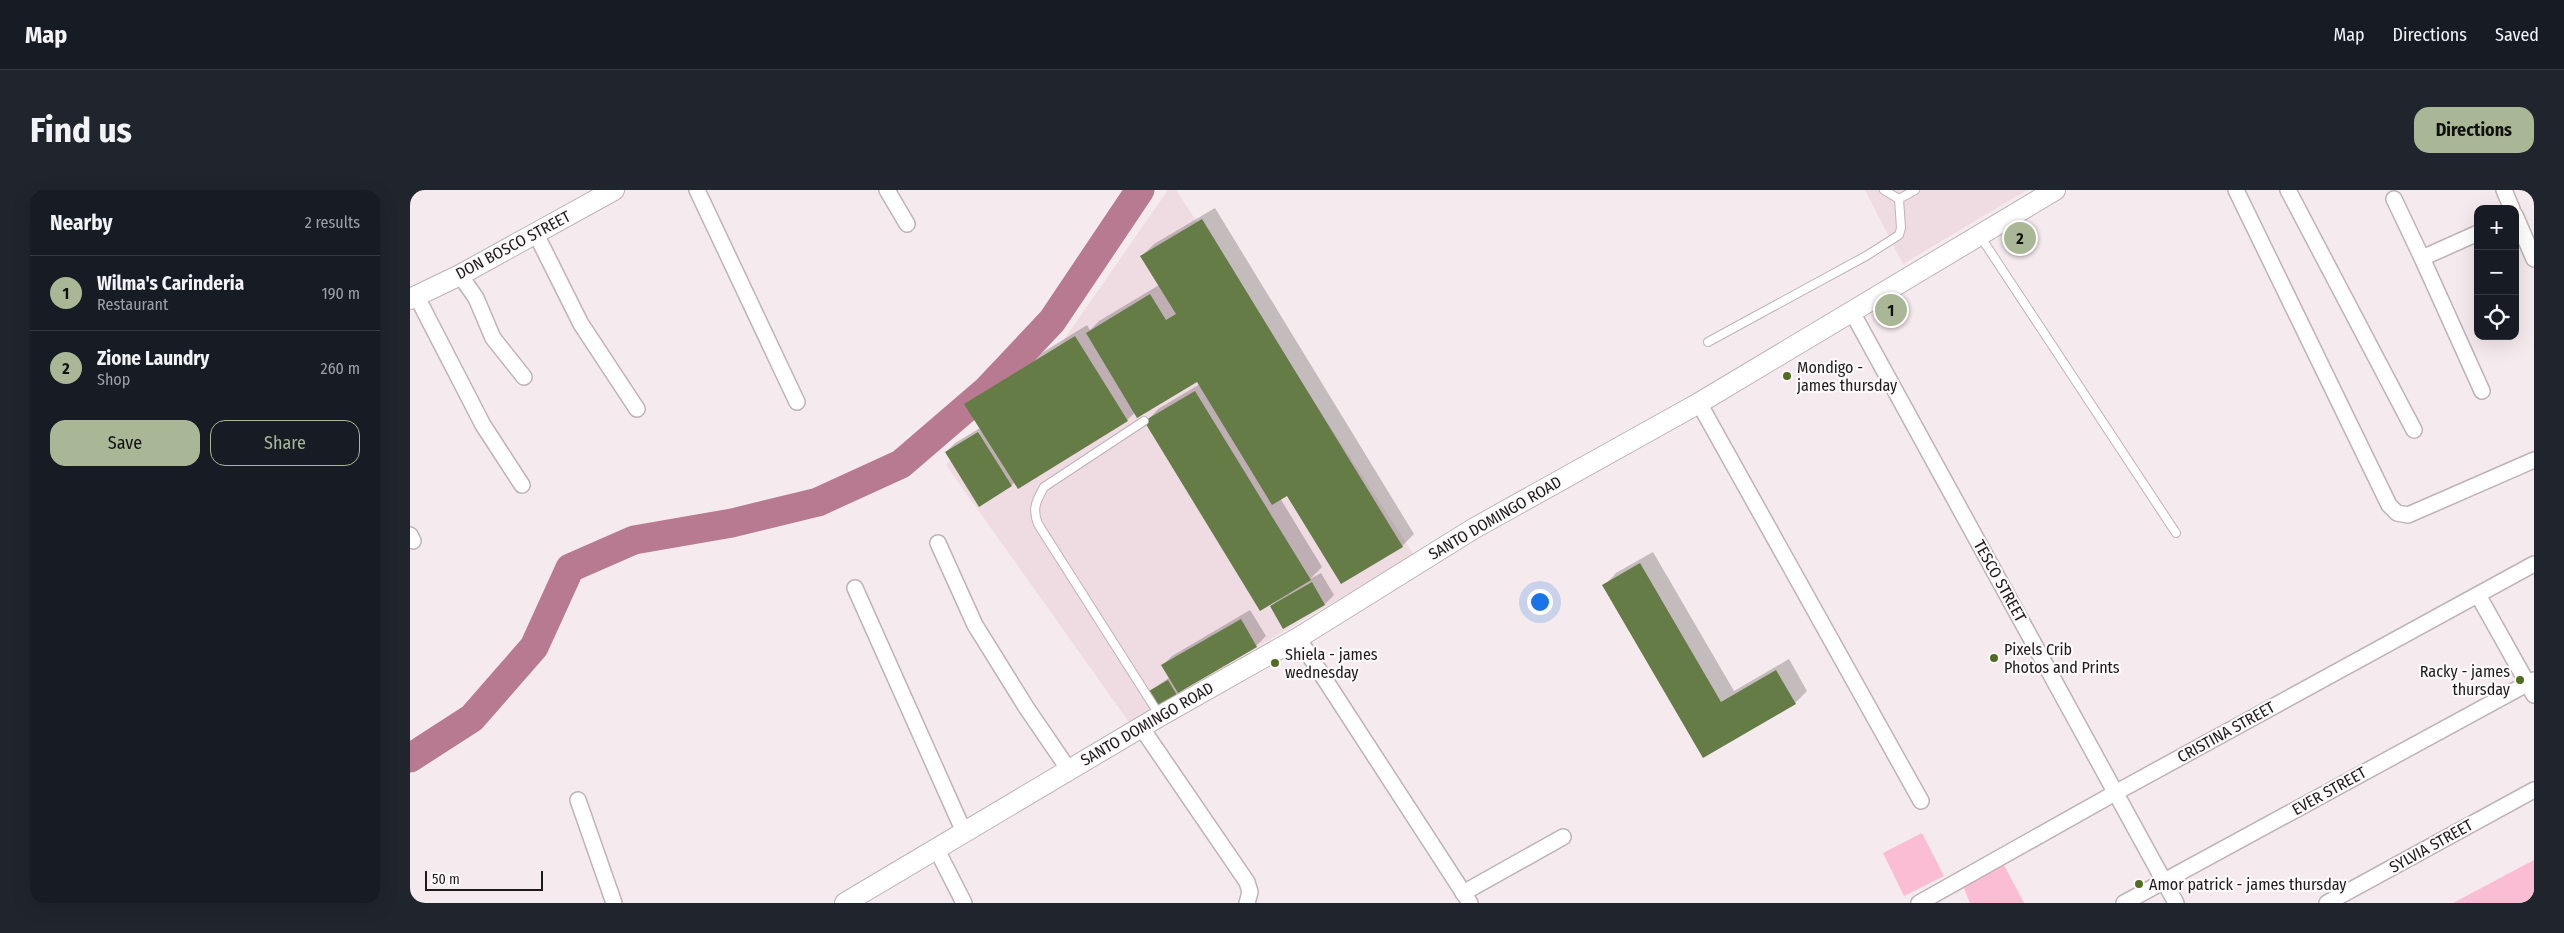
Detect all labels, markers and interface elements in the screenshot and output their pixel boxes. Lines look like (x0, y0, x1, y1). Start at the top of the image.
text: Map (25, 21, 67, 49)
text: Map (2333, 24, 2365, 46)
text: Directions (2393, 24, 2467, 46)
text: Saved (2495, 24, 2539, 46)
button: Directions (2414, 107, 2534, 153)
text: Find us (30, 109, 132, 151)
map controls (2474, 205, 2519, 340)
button: + (2474, 205, 2519, 250)
street label: DON BOSCO STREET (452, 206, 574, 283)
text: Nearby (50, 210, 112, 236)
text: 2 results (305, 213, 360, 232)
pin: 2 (2004, 219, 2036, 257)
button: − (2474, 250, 2519, 295)
text: Wilma's Carinderia (97, 272, 244, 295)
text: 1 (63, 284, 69, 303)
text: 190 m (322, 284, 360, 303)
pin: 1 (1875, 291, 1907, 329)
text: Restaurant (97, 295, 168, 314)
button: locate (2474, 295, 2519, 340)
text: Zione Laundry (97, 347, 209, 370)
place label: Mondigo - james thursday (1796, 358, 1898, 395)
text: 2 (62, 359, 70, 378)
text: 260 m (321, 359, 360, 378)
text: Shop (97, 370, 130, 389)
marker: Mondigo - james thursday (1781, 370, 1793, 382)
button: Save (50, 420, 200, 466)
button: Share (210, 420, 360, 466)
street label: SANTO DOMINGO ROAD (1425, 472, 1565, 564)
street label: TESCO STREET (1970, 537, 2031, 626)
your location (1527, 589, 1553, 615)
place label: Pixels Crib Photos and Prints (2004, 640, 2120, 677)
place label: Shiela - james wednesday (1285, 645, 1378, 682)
marker: Pixels Crib Photos and Prints (1988, 652, 2000, 664)
marker: Shiela - james wednesday (1269, 657, 1281, 669)
place label: Racky - james thursday (2420, 662, 2511, 699)
marker: Racky - james thursday (2514, 674, 2526, 686)
street label: SANTO DOMINGO ROAD (1077, 678, 1217, 770)
street label: CRISTINA STREET (2174, 697, 2278, 767)
street label: EVER STREET (2289, 763, 2370, 819)
street label: SYLVIA STREET (2386, 815, 2476, 877)
scale bar (425, 868, 542, 891)
text: 50 m (432, 871, 460, 888)
place label: Amor patrick - james thursday (2149, 875, 2347, 894)
marker: Amor patrick - james thursday (2133, 878, 2145, 890)

